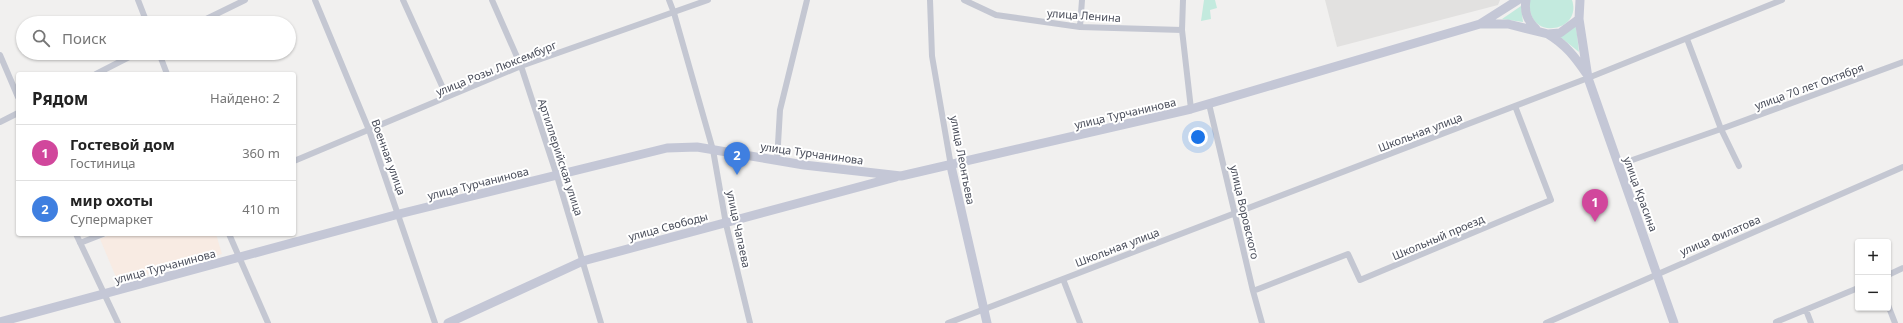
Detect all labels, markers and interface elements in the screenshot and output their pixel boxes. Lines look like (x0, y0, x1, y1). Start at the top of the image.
street label: улица Ленина (1046, 5, 1122, 25)
search box (16, 16, 296, 60)
icon: search (30, 27, 52, 49)
text: Поиск (62, 28, 107, 48)
street label: улица Розы Люксембург (433, 37, 559, 99)
street label: улица 70 лет Октября (1752, 59, 1866, 113)
text: Рядом (32, 87, 88, 110)
text: Найдено: 2 (210, 89, 280, 107)
street label: улица Турчанинова (1073, 94, 1177, 132)
street label: Артиллерийская улица (535, 96, 587, 218)
street label: Школьная улица (1376, 109, 1464, 155)
street label: улица Леонтьева (947, 114, 979, 206)
street label: Военная улица (368, 117, 410, 197)
your location (1188, 127, 1208, 147)
text: Гостевой дом (70, 134, 175, 154)
street label: улица Турчанинова (760, 138, 864, 168)
pin: 2 (724, 142, 750, 175)
text: 1 (41, 144, 49, 162)
text: 360 m (242, 144, 280, 162)
text: Гостиница (70, 154, 136, 172)
street label: улица Красина (1620, 154, 1662, 234)
street label: улица Турчанинова (426, 163, 530, 203)
street label: улица Воровского (1227, 164, 1263, 260)
street label: улица Чапаева (723, 189, 755, 269)
pin: 1 (1582, 189, 1608, 222)
text: мир охоты (70, 190, 153, 210)
text: 2 (41, 200, 49, 218)
text: 410 m (242, 200, 280, 218)
street label: улица Свободы (627, 208, 709, 244)
text: Супермаркет (70, 210, 153, 228)
street label: Школьный проезд (1390, 211, 1487, 263)
street label: улица Филатова (1677, 211, 1763, 259)
street label: Школьная улица (1073, 224, 1161, 270)
map controls (1855, 239, 1891, 311)
button: + (1855, 239, 1891, 275)
street label: улица Турчанинова (113, 245, 217, 287)
button: − (1855, 275, 1891, 311)

